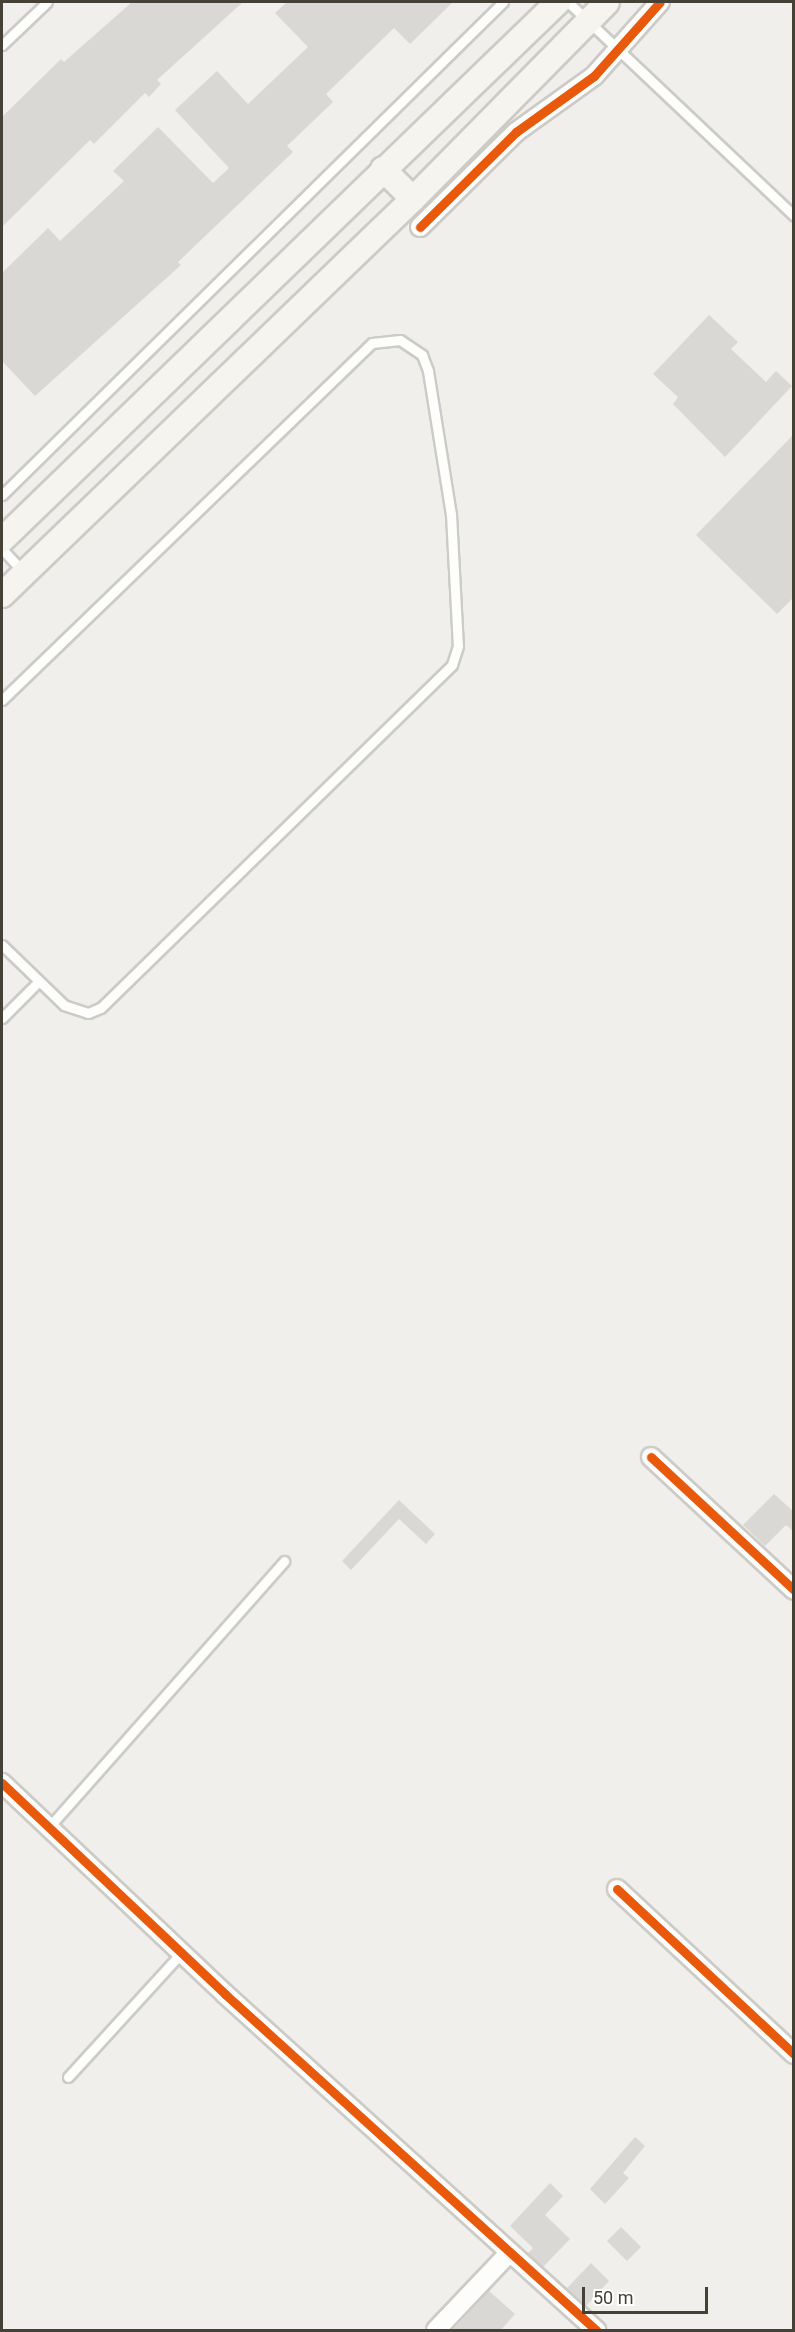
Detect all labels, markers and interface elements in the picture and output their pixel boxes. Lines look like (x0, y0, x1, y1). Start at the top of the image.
scale bar (585, 2275, 711, 2313)
text: 50 m (593, 2287, 633, 2308)

